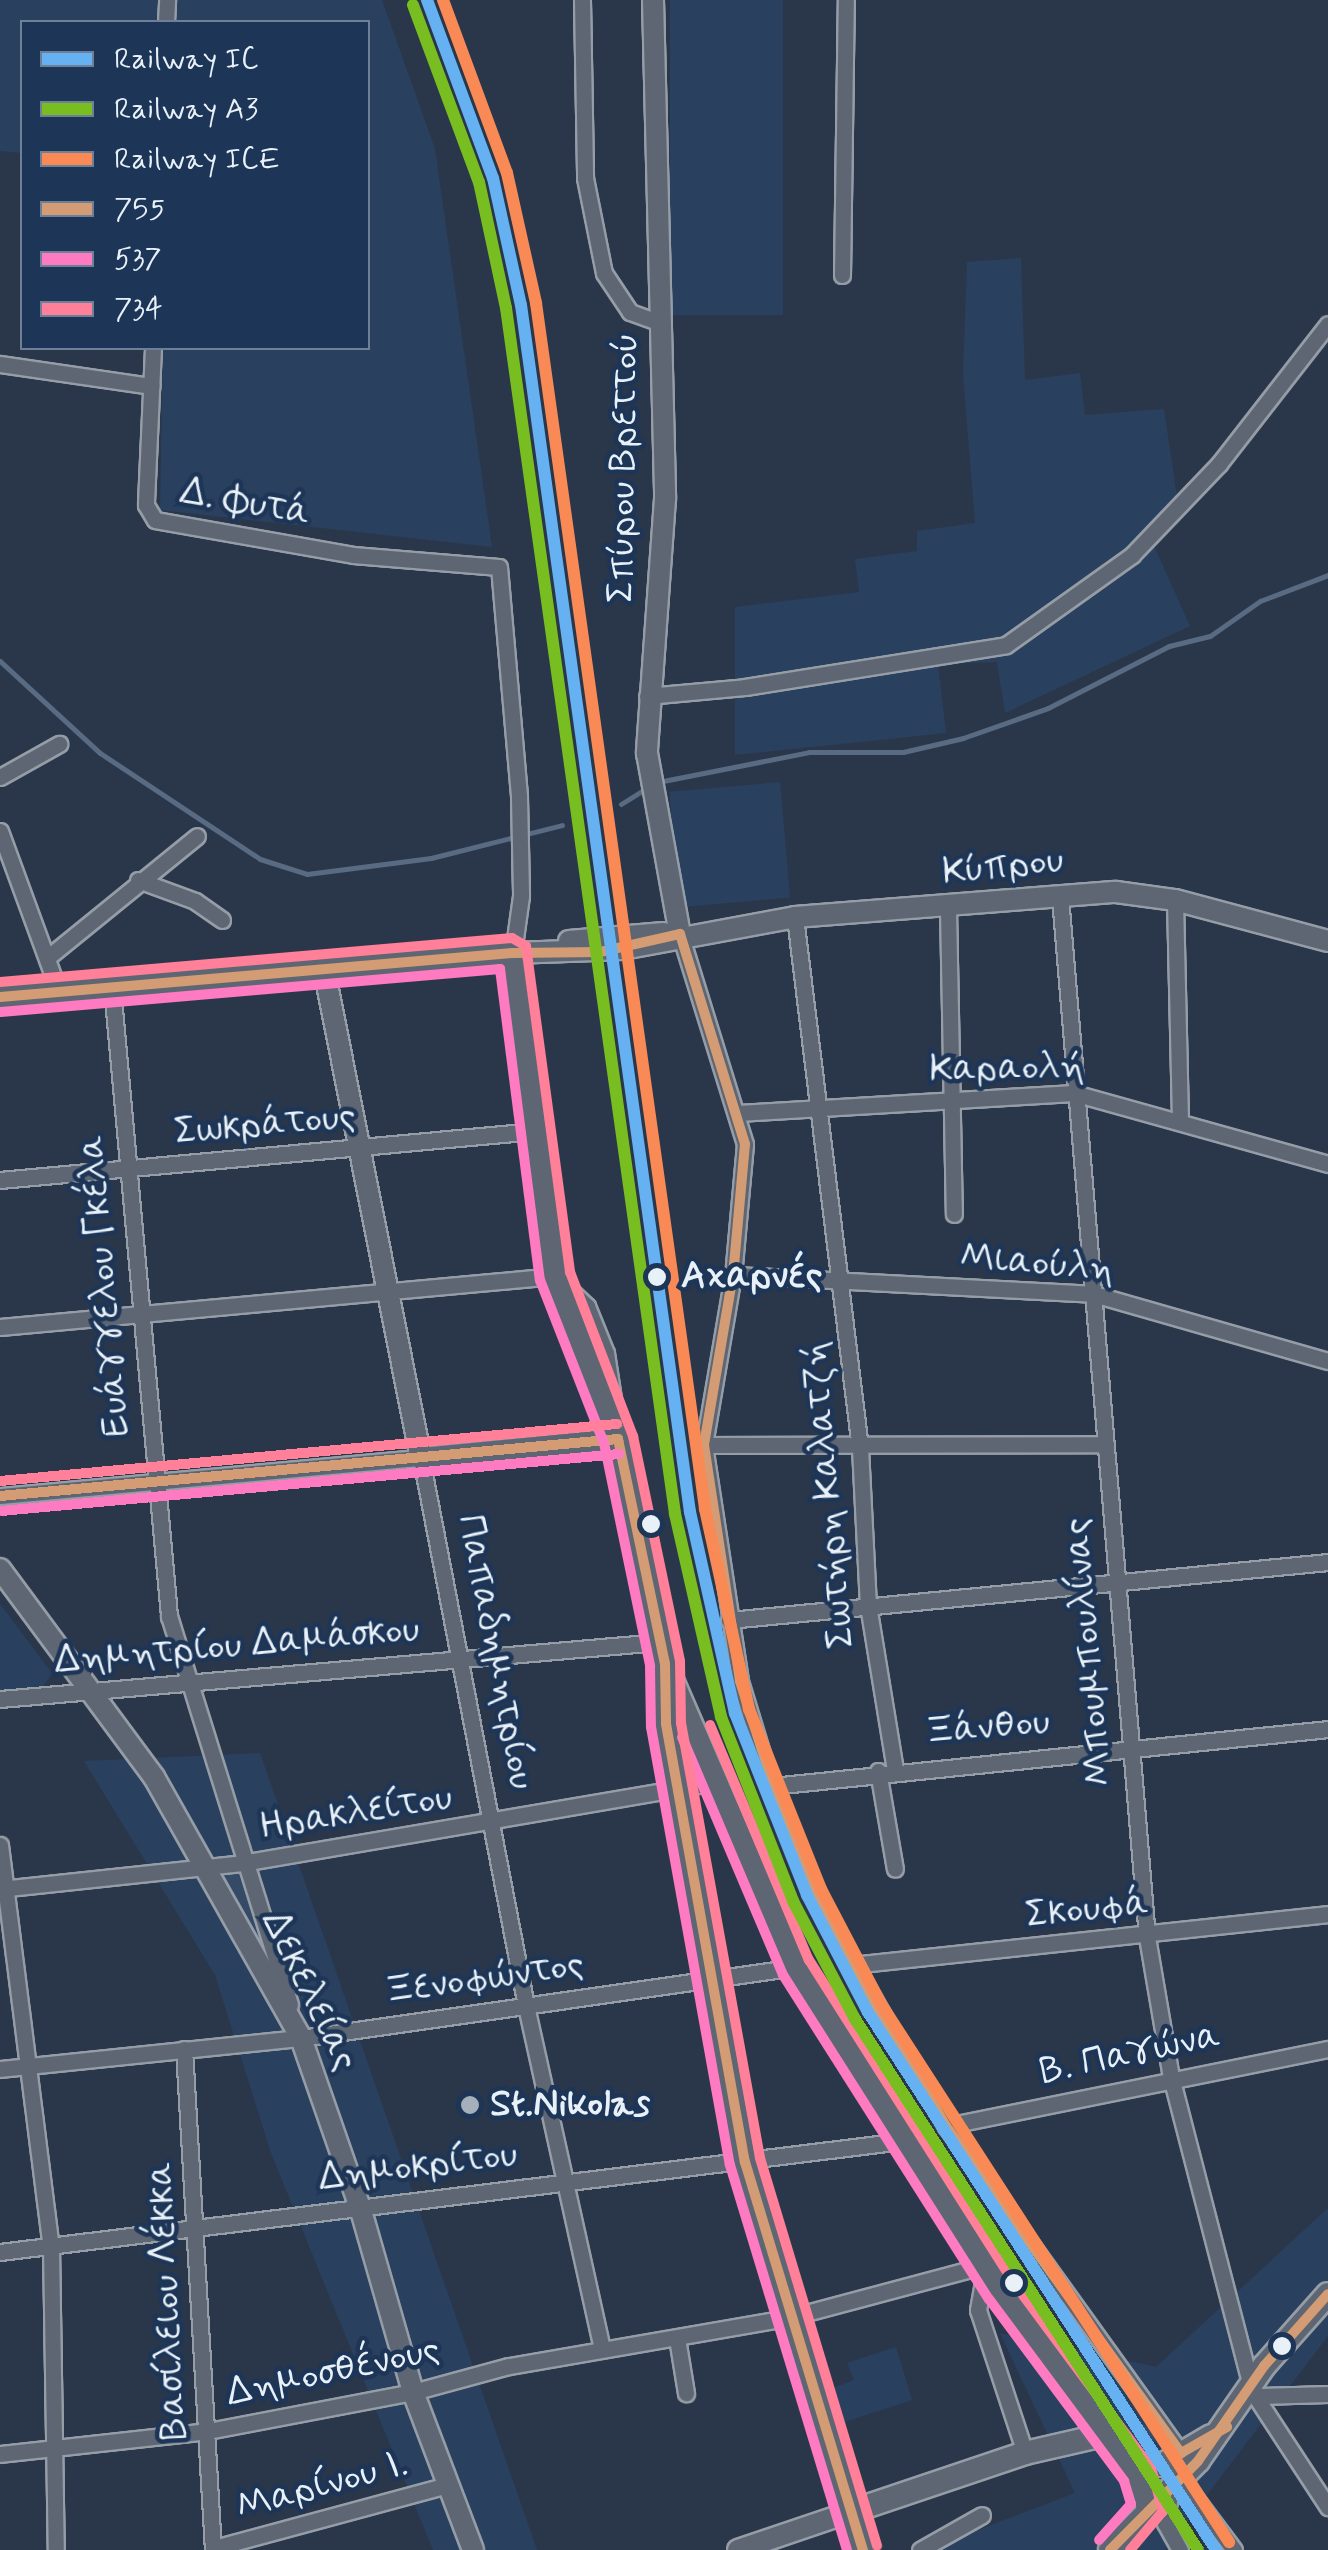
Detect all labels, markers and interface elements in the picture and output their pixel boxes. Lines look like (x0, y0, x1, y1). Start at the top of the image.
legend (20, 20, 370, 350)
text: Railway IC (114, 40, 258, 79)
text: Railway A3 (114, 90, 258, 129)
text: Railway ICE (114, 140, 280, 179)
text: 755 (114, 190, 165, 229)
text: 537 (114, 240, 161, 279)
text: 734 (114, 290, 163, 329)
street label: Σπύρου Βρεττού (599, 332, 649, 604)
street label: Δ. Φυτά (177, 469, 313, 537)
street label: Κύπρου (940, 838, 1066, 896)
street label: Καραολή (929, 1045, 1085, 1093)
street label: Σωκράτους (172, 1094, 358, 1156)
street label: Ευάγγελου Γκέλα (69, 1133, 141, 1439)
street label: Μιαούλη (958, 1235, 1116, 1293)
place label: Αχαρνές (681, 1254, 822, 1300)
marker: Αχαρνές (642, 1262, 672, 1292)
street label: Σωτήρη Καλατζή (793, 1339, 865, 1651)
street label: Παπαδημητρίου (446, 1511, 544, 1793)
unlabelled marker (641, 1514, 661, 1534)
street label: Μπουμπουλίνας (1055, 1516, 1123, 1788)
street label: Δημητρίου Δαμάσκου (53, 1607, 421, 1685)
street label: Ξάνθου (922, 1700, 1052, 1756)
street label: Ηρακλείτου (256, 1775, 456, 1851)
street label: Σκουφά (1023, 1881, 1151, 1939)
street label: Δεκελείας (251, 1903, 367, 2079)
street label: Ξενοφώντος (381, 1942, 587, 2016)
street label: Β. Παγώνα (1036, 2013, 1224, 2095)
place label: St.Nikolas (490, 2082, 650, 2128)
marker: St.Nikolas (459, 2094, 481, 2116)
street label: Δημοκρίτου (316, 2132, 520, 2202)
street label: Βασίλειου Λέκκα (138, 2161, 198, 2441)
unlabelled marker (1004, 2273, 1024, 2293)
street label: Δημοσθένους (222, 2327, 444, 2417)
unlabelled marker (1272, 2336, 1292, 2356)
street label: Μαρίνου Ι. (231, 2441, 413, 2531)

